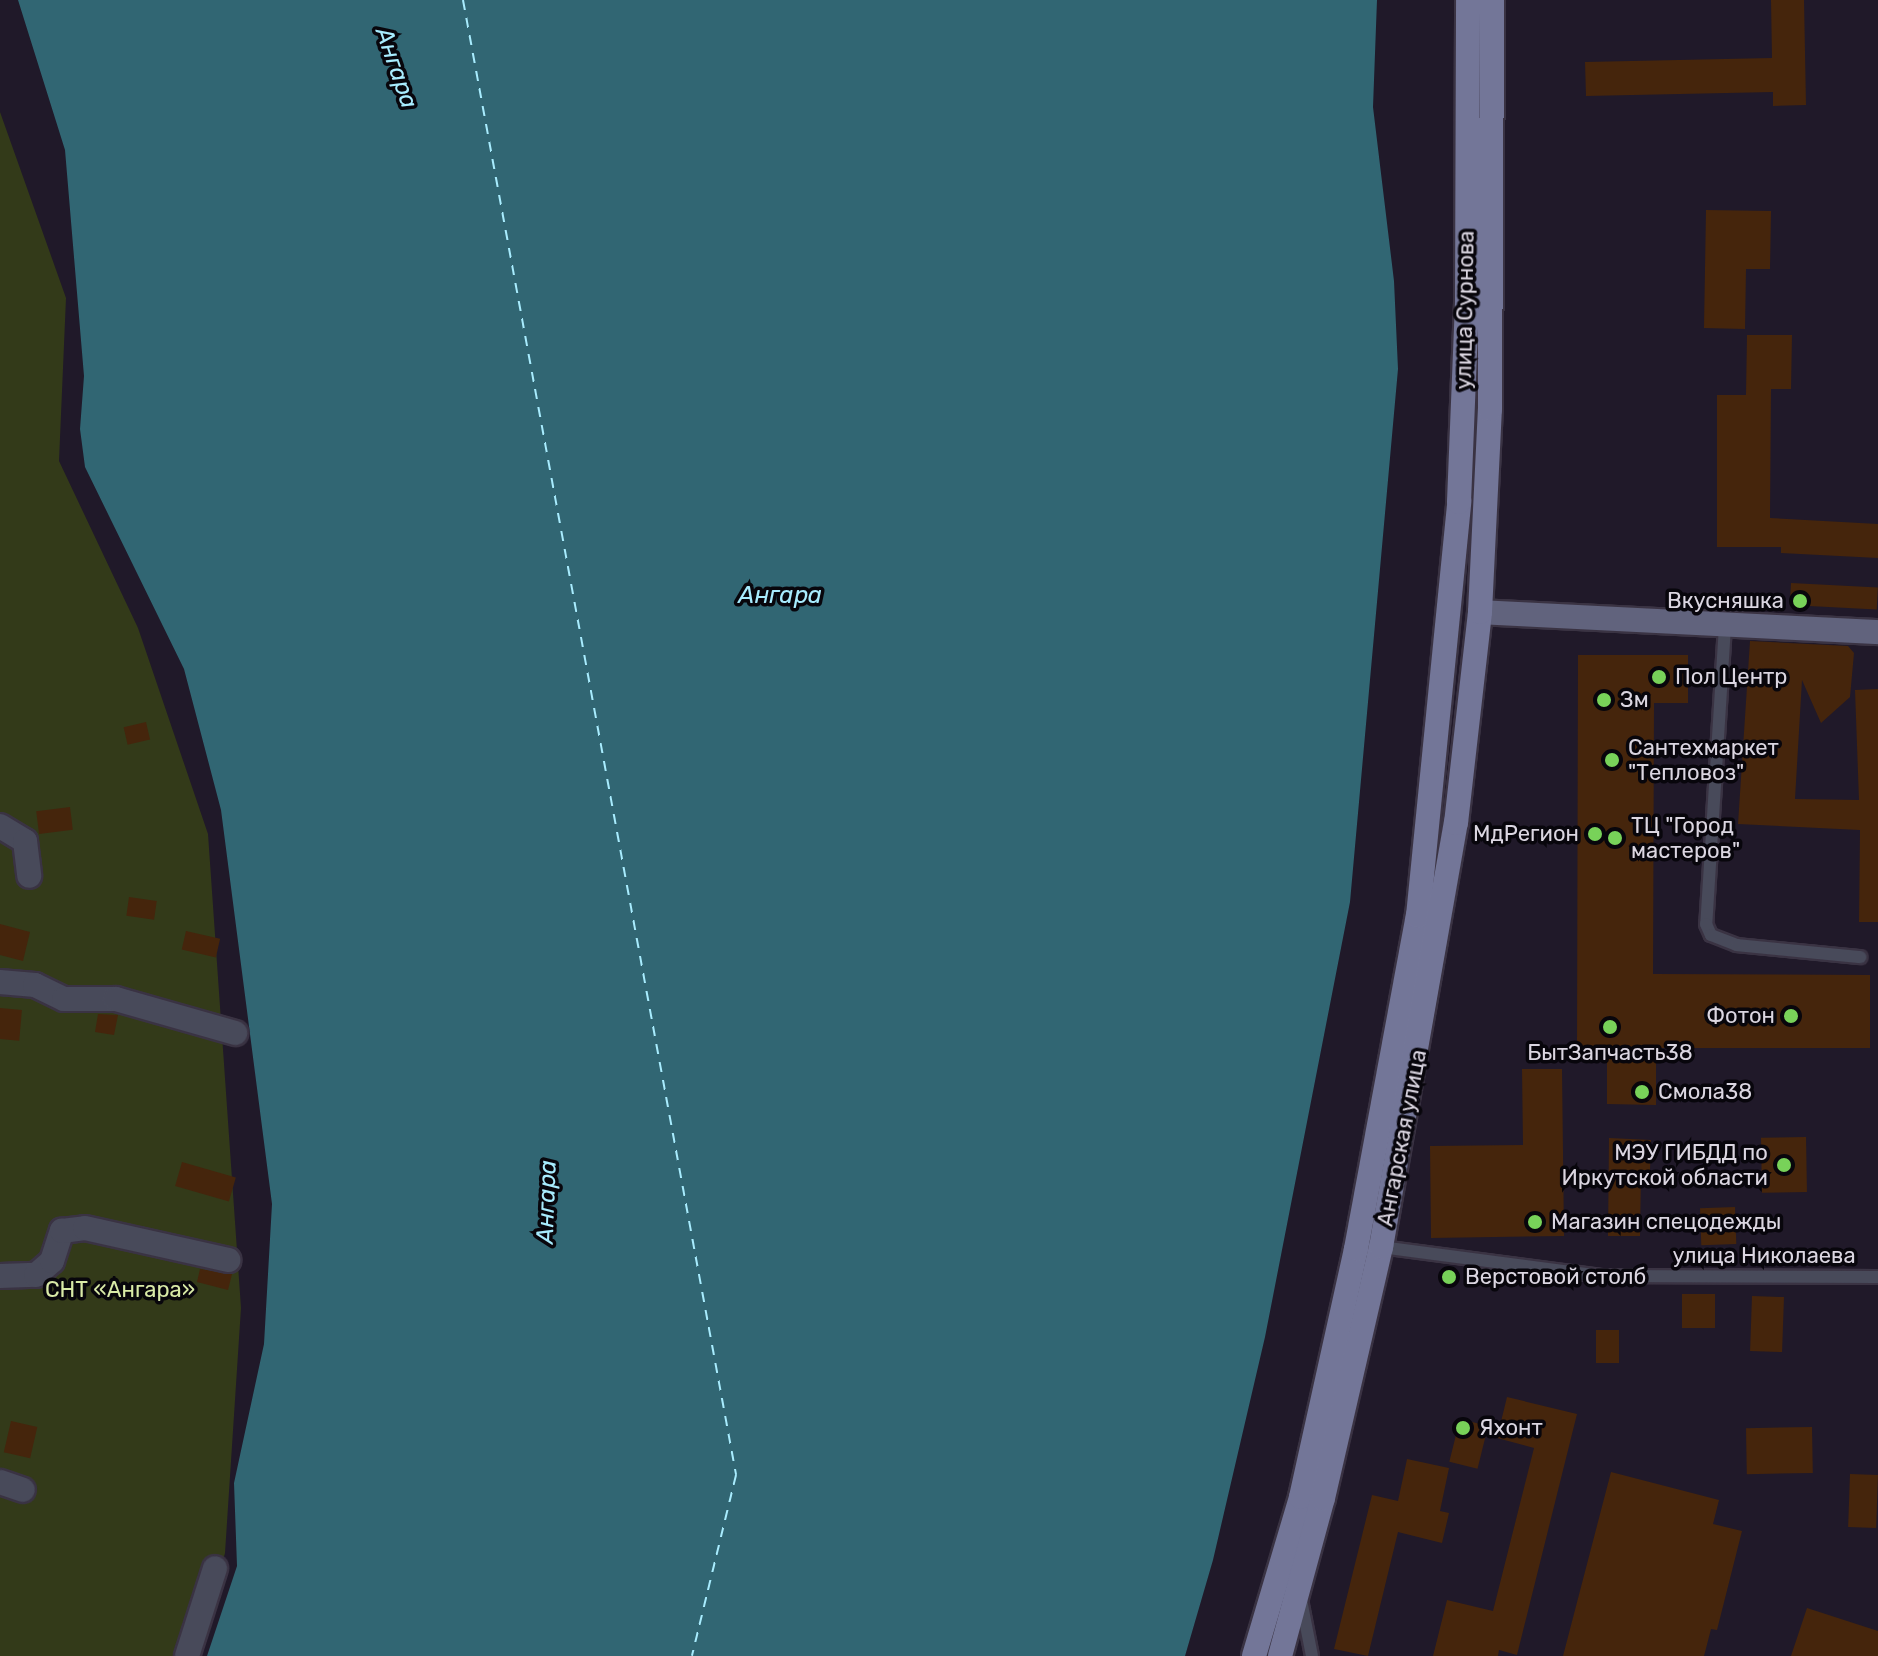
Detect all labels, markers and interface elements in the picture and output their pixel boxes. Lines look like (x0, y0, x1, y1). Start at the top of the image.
water label: Ангара (369, 24, 423, 112)
street label: улица Сурнова (1450, 230, 1480, 390)
water label: Ангара (738, 582, 822, 610)
place label: Вкусняшка (1667, 588, 1784, 614)
marker: Вкусняшка (1791, 592, 1809, 610)
place label: Пол Центр (1675, 664, 1787, 690)
marker: Пол Центр (1650, 668, 1668, 686)
place label: Зм (1620, 687, 1649, 713)
marker: Зм (1595, 691, 1613, 709)
place label: Сантехмаркет "Тепловоз" (1628, 734, 1779, 786)
marker: Сантехмаркет "Тепловоз" (1603, 751, 1621, 769)
place label: ТЦ "Город мастеров" (1631, 812, 1740, 864)
place label: МдРегион (1473, 821, 1579, 847)
marker: МдРегион (1586, 825, 1604, 843)
marker: ТЦ "Город мастеров" (1606, 829, 1624, 847)
place label: Фотон (1706, 1003, 1775, 1029)
marker: Фотон (1782, 1007, 1800, 1025)
marker: БытЗапчасть38 (1601, 1018, 1619, 1036)
place label: БытЗапчасть38 (1527, 1040, 1693, 1066)
street label: Ангарская улица (1372, 1047, 1432, 1229)
place label: Смола38 (1658, 1079, 1752, 1105)
marker: Смола38 (1633, 1083, 1651, 1101)
place label: МЭУ ГИБДД по Иркутской области (1562, 1139, 1768, 1190)
marker: МЭУ ГИБДД по Иркутской области (1775, 1156, 1793, 1174)
water label: Ангара (531, 1160, 563, 1244)
place label: Магазин спецодежды (1551, 1209, 1781, 1235)
marker: Магазин спецодежды (1526, 1213, 1544, 1231)
street label: улица Николаева (1672, 1243, 1856, 1269)
place label: Верстовой столб (1465, 1264, 1646, 1290)
marker: Верстовой столб (1440, 1268, 1458, 1286)
park label: СНТ «Ангара» (45, 1277, 195, 1303)
place label: Яхонт (1479, 1415, 1543, 1441)
marker: Яхонт (1454, 1419, 1472, 1437)

